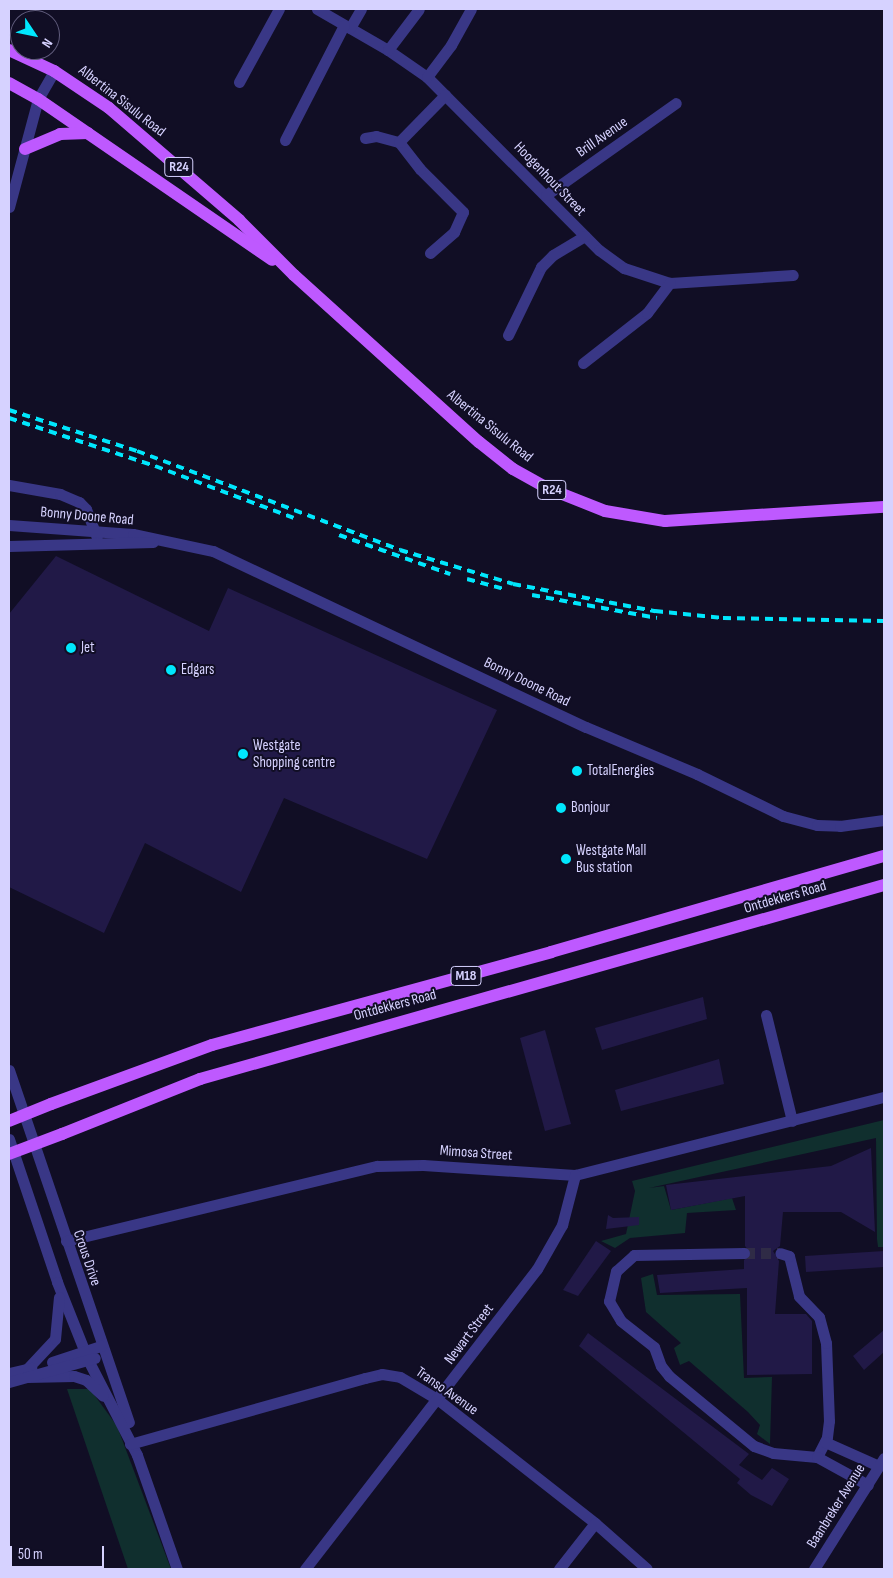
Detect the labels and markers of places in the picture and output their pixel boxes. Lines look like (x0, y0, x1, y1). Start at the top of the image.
place label: Jet (81, 639, 95, 657)
marker: Jet (65, 642, 77, 654)
place label: Edgars (181, 661, 214, 679)
marker: Edgars (165, 664, 177, 676)
place label: Westgate Shopping centre (253, 736, 335, 771)
marker: Westgate Shopping centre (237, 748, 249, 760)
place label: TotalEnergies (587, 762, 654, 780)
marker: TotalEnergies (571, 765, 583, 777)
place label: Bonjour (571, 799, 610, 817)
marker: Bonjour (555, 802, 567, 814)
place label: Westgate Mall Bus station (576, 841, 646, 876)
marker: Westgate Mall Bus station (560, 853, 572, 865)

